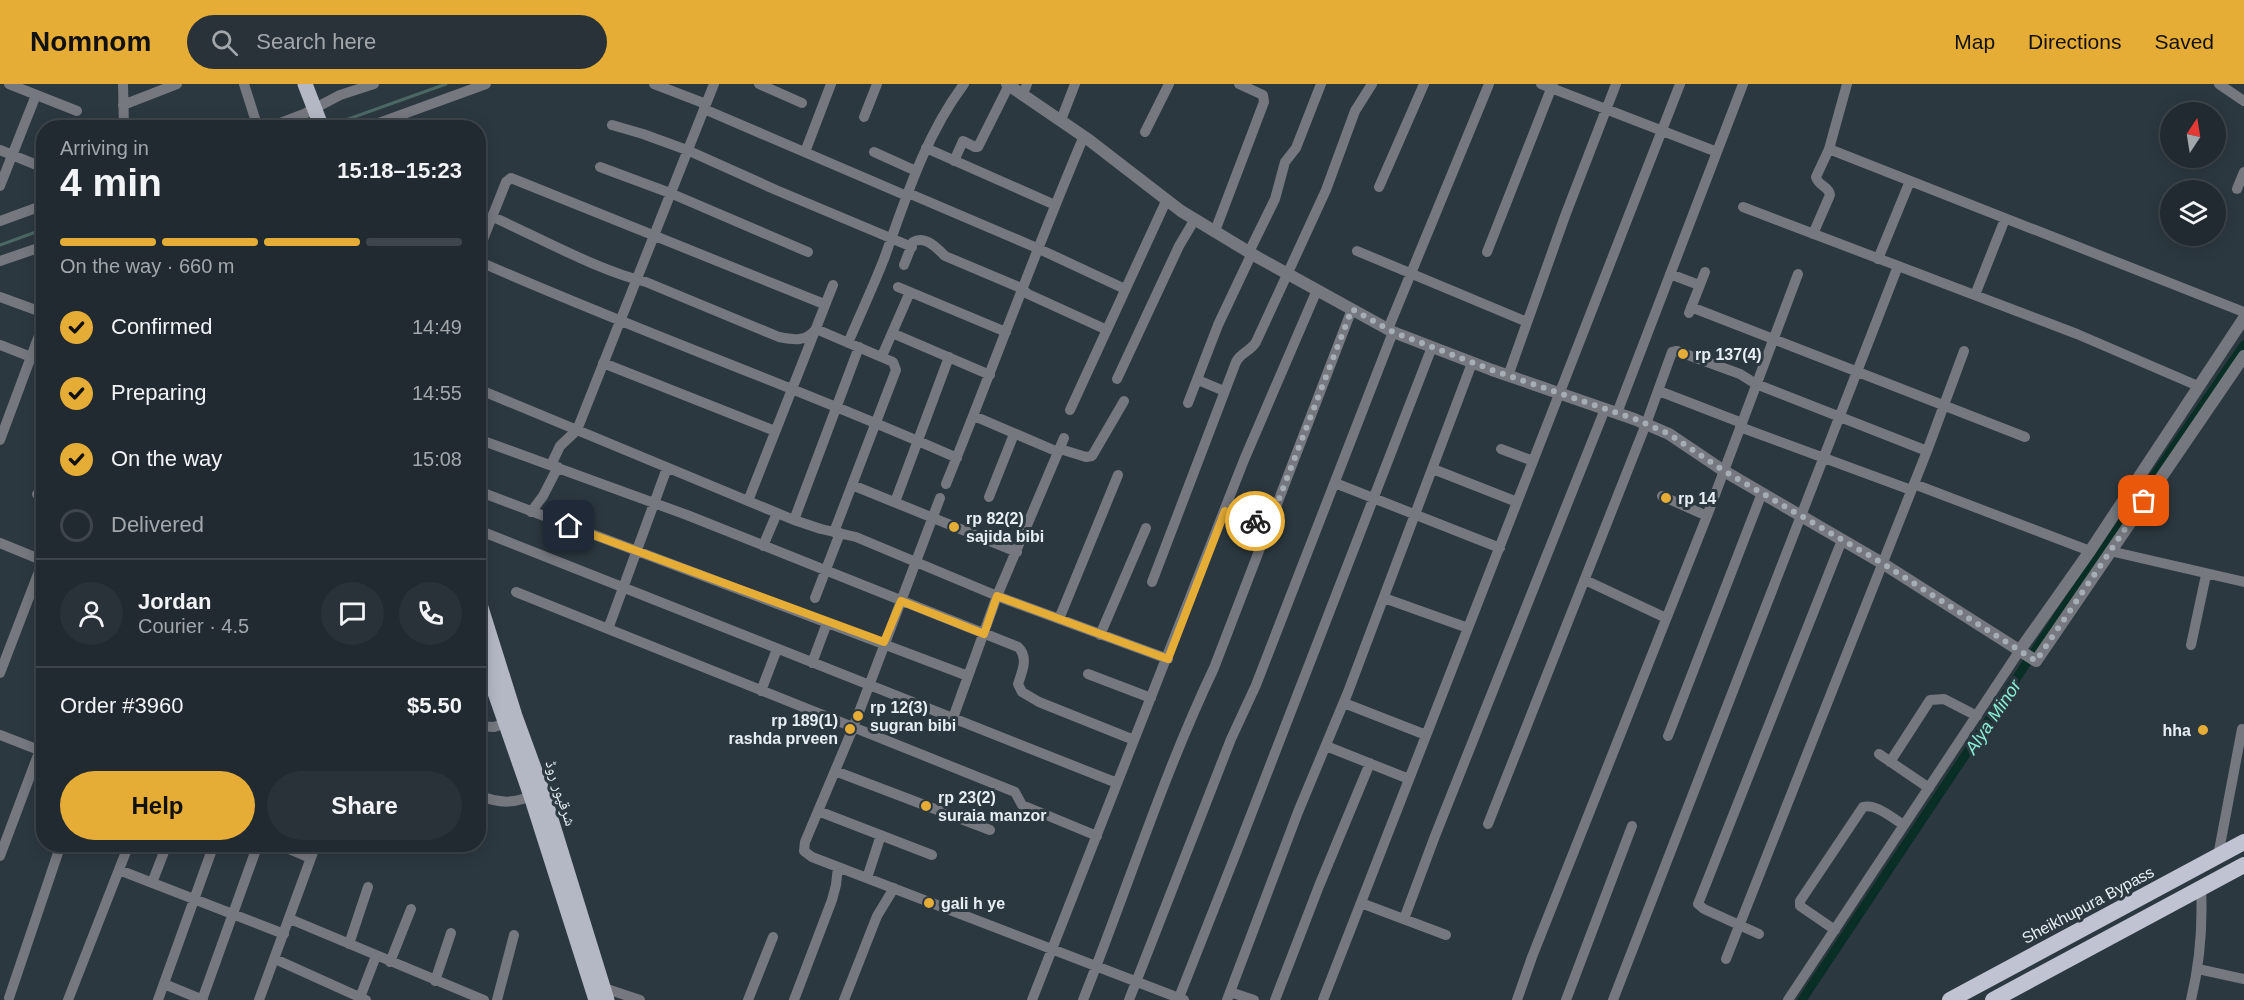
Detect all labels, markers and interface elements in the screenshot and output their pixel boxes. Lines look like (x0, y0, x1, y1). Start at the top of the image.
search box (187, 15, 607, 69)
text: Nomnom (30, 26, 151, 57)
icon: search (208, 26, 241, 59)
text: Search here (256, 29, 376, 54)
text: Map (1954, 30, 1995, 53)
text: Directions (2028, 30, 2121, 53)
text: Saved (2154, 30, 2214, 53)
north arrow (2160, 102, 2226, 168)
map controls (2160, 102, 2226, 246)
text: Arriving in (60, 137, 149, 159)
text: 15:18–15:23 (337, 158, 462, 183)
text: 4 min (60, 161, 162, 204)
button: layers (2160, 180, 2226, 246)
text: On the way · 660 m (60, 255, 235, 277)
icon: check (60, 311, 93, 344)
text: Confirmed (111, 314, 212, 339)
text: 14:49 (412, 316, 462, 338)
place label: rp 137(4) (1695, 346, 1762, 363)
marker: rp 137(4) (1676, 347, 1690, 361)
icon: check (60, 377, 93, 410)
text: Preparing (111, 380, 206, 405)
text: 14:55 (412, 382, 462, 404)
icon: check (60, 443, 93, 476)
text: On the way (111, 446, 222, 471)
text: 15:08 (412, 448, 462, 470)
pin (2118, 475, 2169, 526)
icon: bag (2127, 484, 2160, 517)
place label: rp 14 (1678, 490, 1716, 507)
courier (1225, 491, 1285, 551)
marker: rp 14 (1659, 491, 1673, 505)
pin (543, 500, 594, 551)
icon: bike (1239, 505, 1272, 538)
icon: home (552, 509, 585, 542)
place label: rp 82(2) sajida bibi (966, 510, 1044, 545)
text: Delivered (111, 512, 204, 537)
marker: rp 82(2) sajida bibi (947, 520, 961, 534)
button: person (60, 582, 123, 645)
button: chat (321, 582, 384, 645)
button: phone (399, 582, 462, 645)
text: Jordan (138, 589, 211, 614)
text: Courier · 4.5 (138, 615, 249, 637)
water label: Alya Minor (1960, 675, 2026, 759)
text: Order #3960 (60, 693, 184, 718)
text: $5.50 (407, 693, 462, 718)
place label: rp 12(3) sugran bibi (870, 699, 956, 734)
marker: rp 12(3) sugran bibi (851, 709, 865, 723)
place label: rp 189(1) rashda prveen (729, 712, 838, 747)
marker: rp 189(1) rashda prveen (843, 722, 857, 736)
place label: hha (2163, 722, 2191, 739)
marker: hha (2196, 723, 2210, 737)
street label: شرقپور روڈ (541, 758, 580, 828)
button: Help (60, 771, 255, 840)
button: Share (267, 771, 462, 840)
place label: rp 23(2) suraia manzor (938, 789, 1046, 824)
marker: rp 23(2) suraia manzor (919, 799, 933, 813)
street label: Sheikhupura Bypass (2019, 863, 2157, 947)
place label: gali h ye (941, 895, 1005, 912)
marker: gali h ye (922, 896, 936, 910)

